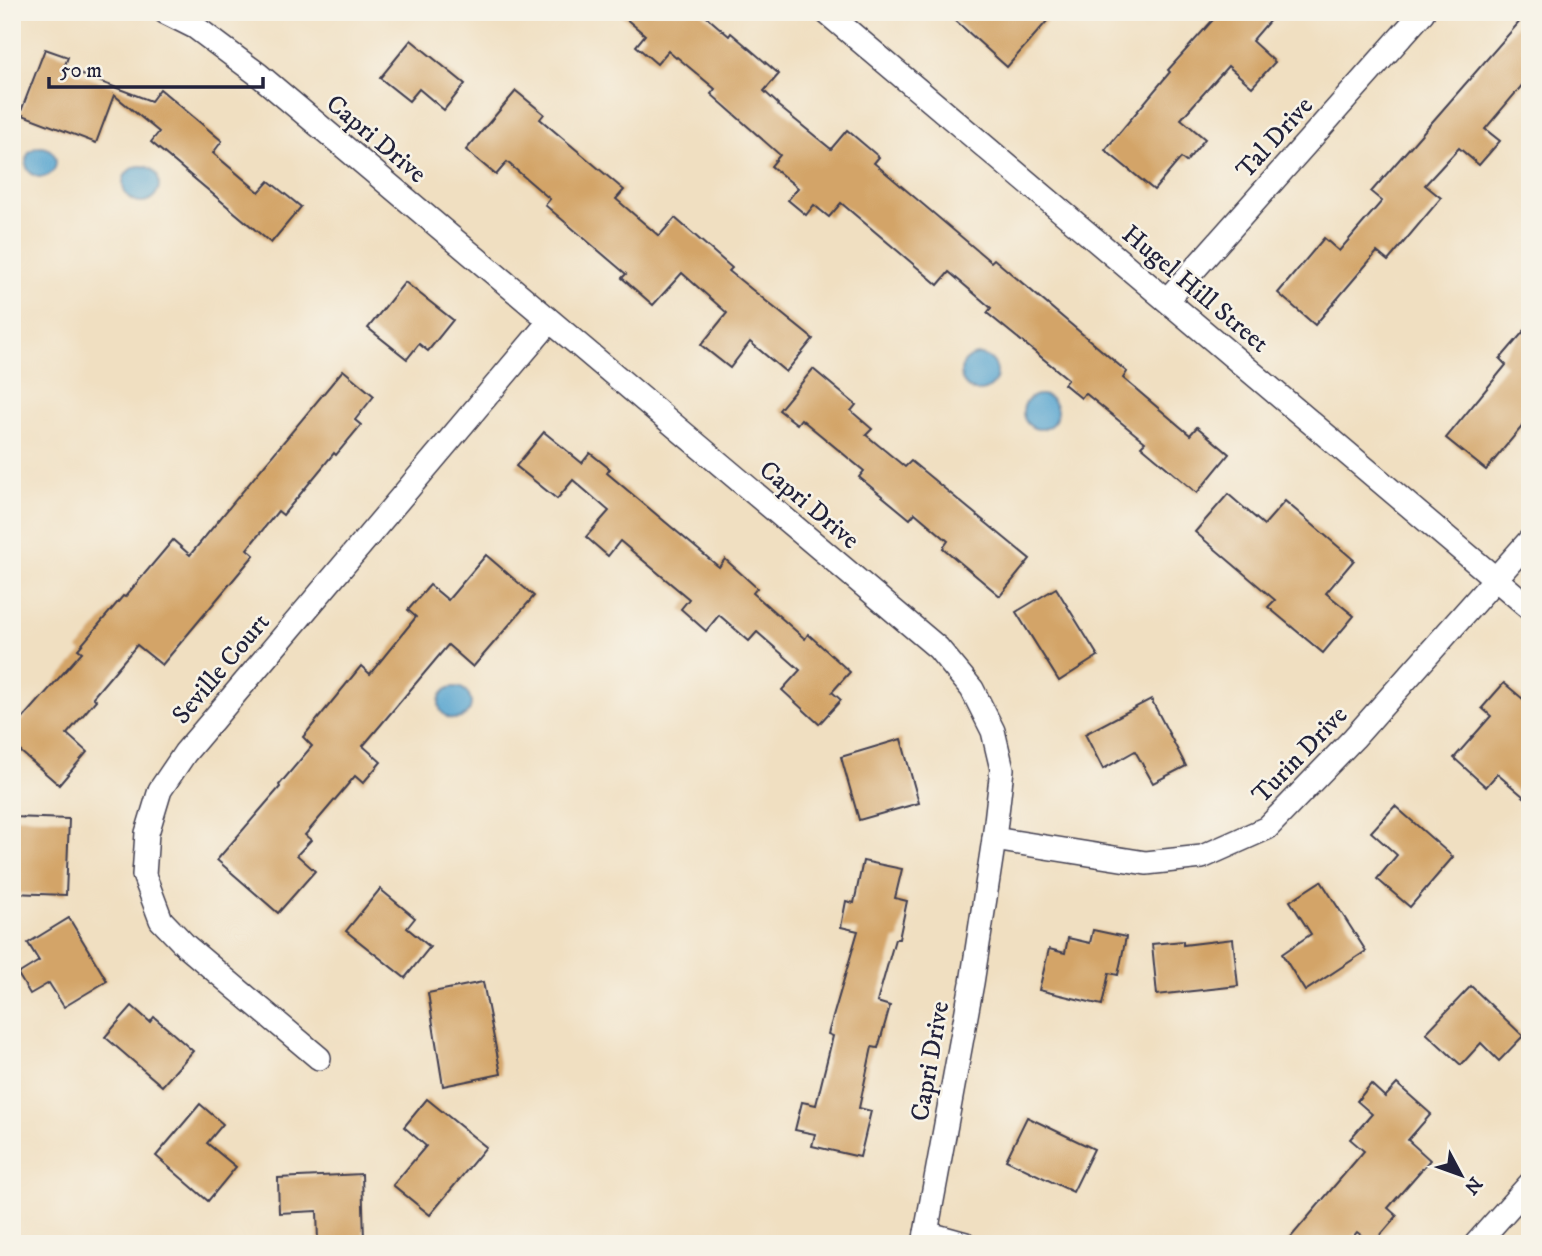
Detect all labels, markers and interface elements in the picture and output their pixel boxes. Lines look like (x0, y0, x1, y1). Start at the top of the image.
scale bar (49, 46, 262, 90)
text: 50 m (60, 58, 102, 84)
street label: Capri Drive (319, 88, 433, 191)
street label: Tal Drive (1230, 90, 1321, 186)
street label: Hugel Hill Street (1115, 218, 1275, 360)
street label: Capri Drive (752, 454, 866, 557)
street label: Seville Court (165, 607, 277, 731)
street label: Turin Drive (1245, 699, 1355, 811)
street label: Capri Drive (904, 999, 957, 1124)
north arrow (1426, 1140, 1496, 1210)
text: N (1459, 1172, 1486, 1199)

